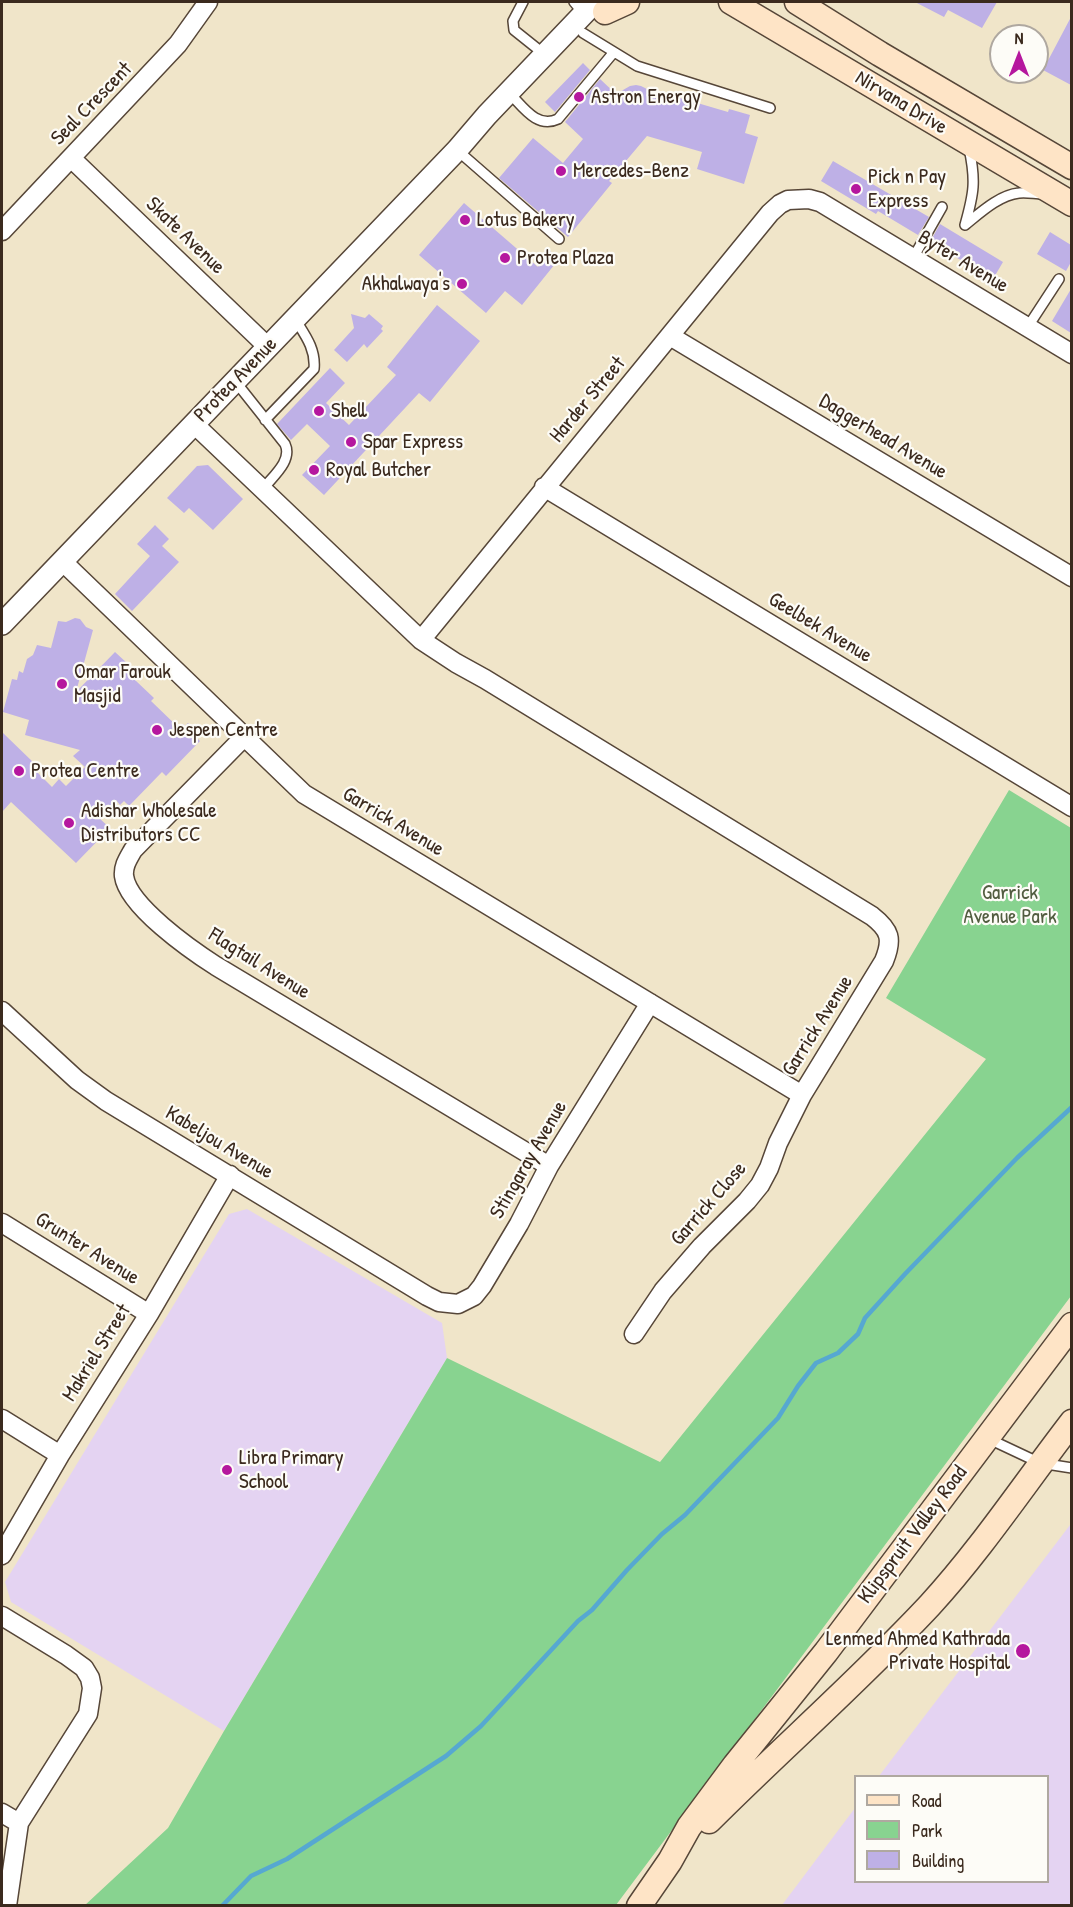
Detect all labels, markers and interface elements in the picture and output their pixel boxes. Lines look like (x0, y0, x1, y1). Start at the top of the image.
north arrow (989, 24, 1049, 84)
text: N (1015, 27, 1023, 49)
street label: Seal Crescent (46, 57, 138, 151)
street label: Nirvana Drive (851, 66, 951, 140)
place label: Astron Energy (591, 84, 701, 110)
marker: Astron Energy (572, 90, 586, 104)
place label: Mercedes-Benz (573, 158, 689, 184)
marker: Mercedes-Benz (554, 164, 568, 178)
place label: Pick n Pay Express (868, 164, 946, 214)
marker: Pick n Pay Express (849, 182, 863, 196)
street label: Skate Avenue (140, 192, 230, 280)
place label: Lotus Bakery (477, 207, 575, 233)
marker: Lotus Bakery (458, 213, 472, 227)
street label: Byter Avenue (913, 225, 1013, 299)
place label: Protea Plaza (517, 245, 613, 271)
marker: Protea Plaza (498, 251, 512, 265)
place label: Akhalwaya's (362, 271, 450, 297)
marker: Akhalwaya's (455, 277, 469, 291)
street label: Protea Avenue (189, 332, 283, 428)
street label: Harder Street (545, 352, 631, 448)
street label: Daggerhead Avenue (814, 389, 952, 485)
place label: Shell (331, 398, 367, 424)
marker: Shell (312, 404, 326, 418)
place label: Spar Express (363, 429, 463, 455)
marker: Spar Express (344, 435, 358, 449)
place label: Royal Butcher (326, 457, 431, 483)
marker: Royal Butcher (307, 463, 321, 477)
street label: Geelbek Avenue (764, 587, 876, 669)
place label: Omar Farouk Masjid (74, 659, 171, 709)
marker: Omar Farouk Masjid (55, 677, 69, 691)
place label: Jespen Centre (169, 717, 278, 743)
marker: Jespen Centre (150, 723, 164, 737)
place label: Protea Centre (31, 758, 139, 784)
marker: Protea Centre (12, 764, 26, 778)
street label: Garrick Avenue (338, 782, 448, 862)
place label: Adishar Wholesale Distributors CC (81, 798, 217, 848)
marker: Adishar Wholesale Distributors CC (62, 816, 76, 830)
park label: Garrick Avenue Park (963, 880, 1057, 930)
street label: Flagtail Avenue (204, 923, 314, 1005)
street label: Garrick Avenue (777, 971, 859, 1081)
street label: Stingaray Avenue (485, 1097, 573, 1223)
street label: Kabeljou Avenue (160, 1101, 278, 1185)
street label: Garrick Close (666, 1157, 752, 1251)
street label: Grunter Avenue (30, 1207, 144, 1291)
street label: Makriel Street (57, 1300, 137, 1406)
place label: Libra Primary School (239, 1445, 344, 1495)
street label: Klipspruit Valley Road (853, 1461, 973, 1609)
marker: Libra Primary School (220, 1463, 234, 1477)
place label: Lenmed Ahmed Kathrada Private Hospital (826, 1626, 1010, 1676)
marker: Lenmed Ahmed Kathrada Private Hospital (1014, 1642, 1032, 1660)
legend (854, 1775, 1049, 1883)
text: Road (912, 1788, 942, 1813)
text: Park (912, 1818, 942, 1843)
text: Building (912, 1848, 964, 1873)

